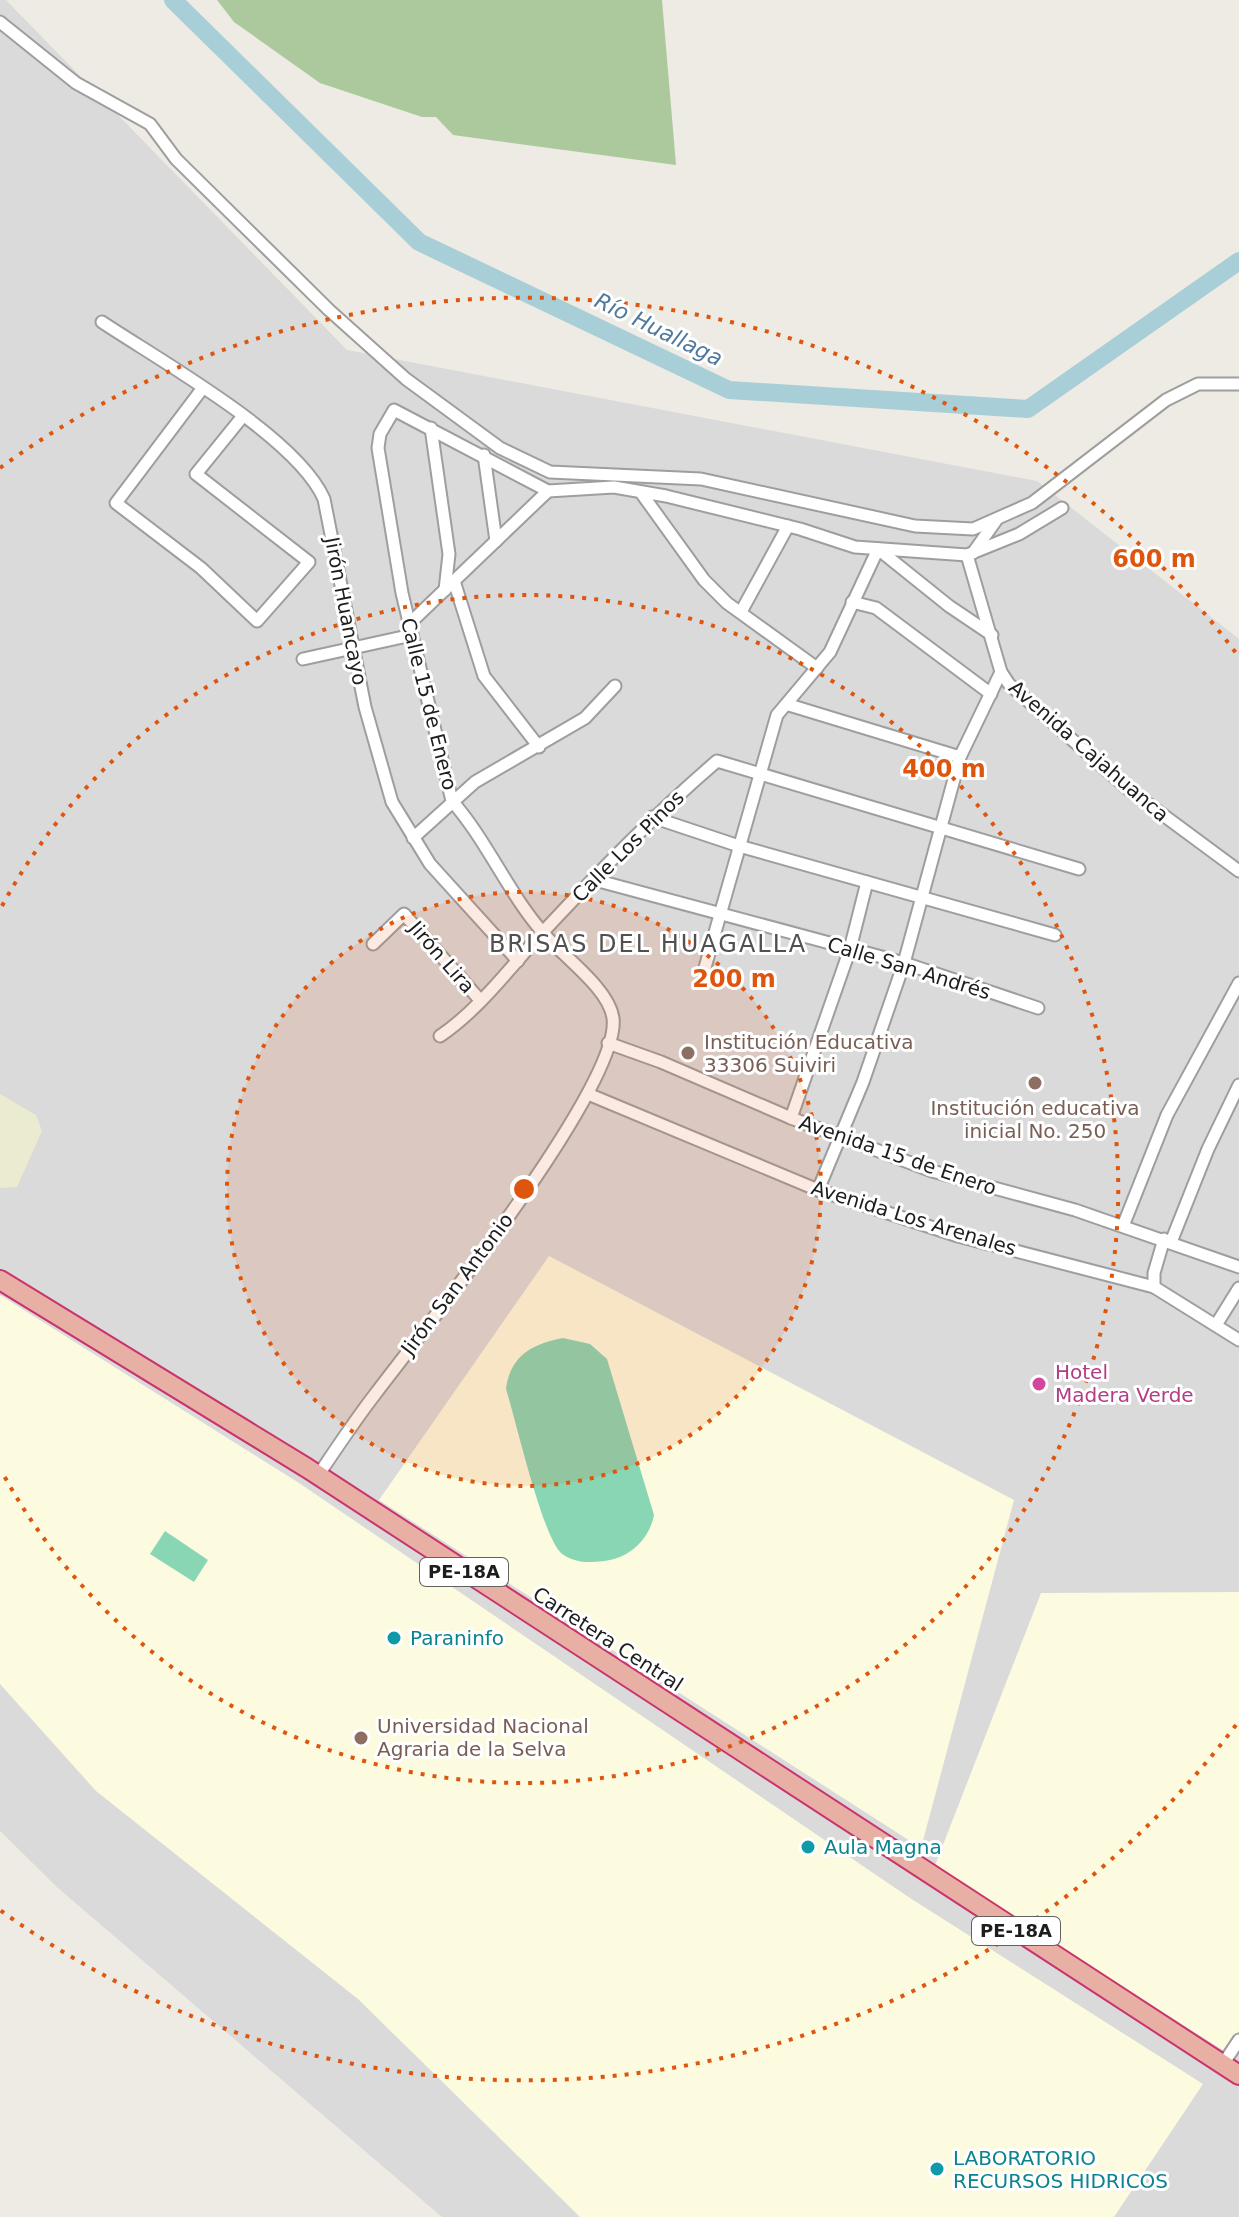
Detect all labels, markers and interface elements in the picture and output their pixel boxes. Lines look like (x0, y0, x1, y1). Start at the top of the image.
water label: Río Huallaga (591, 288, 727, 371)
street label: Jirón Huancayo (319, 533, 372, 687)
text: 600 m (1112, 545, 1196, 573)
street label: Calle 15 de Enero (396, 615, 462, 793)
street label: Avenida Cajahuanca (1004, 675, 1174, 827)
text: 400 m (902, 755, 986, 783)
street label: Calle Los Pinos (567, 785, 689, 907)
street label: Jirón Lira (403, 915, 480, 998)
district label: BRISAS DEL HUAGALLA (489, 930, 807, 958)
street label: Calle San Andrés (824, 932, 994, 1004)
text: 200 m (692, 965, 776, 993)
place label: Institución Educativa 33306 Suiviri (704, 1030, 913, 1077)
marker: Institución Educativa 33306 Suiviri (679, 1044, 697, 1062)
marker: Institución educativa inicial No. 250 (1026, 1074, 1044, 1092)
place label: Institución educativa inicial No. 250 (930, 1096, 1140, 1143)
street label: Avenida 15 de Enero (796, 1110, 1000, 1200)
centre of rings (510, 1175, 538, 1203)
street label: Avenida Los Arenales (809, 1175, 1019, 1261)
street label: Jirón San Antonio (395, 1208, 518, 1361)
place label: Hotel Madera Verde (1055, 1360, 1194, 1407)
marker: Hotel Madera Verde (1030, 1375, 1048, 1393)
road number: PE-18A (420, 1558, 508, 1586)
street label: Carretera Central (529, 1582, 687, 1696)
place label: Paraninfo (410, 1626, 504, 1650)
marker: Paraninfo (385, 1629, 403, 1647)
place label: Universidad Nacional Agraria de la Selva (377, 1714, 589, 1761)
marker: Universidad Nacional Agraria de la Selva (352, 1729, 370, 1747)
place label: Aula Magna (824, 1835, 942, 1859)
marker: Aula Magna (799, 1838, 817, 1856)
road number: PE-18A (972, 1917, 1060, 1945)
place label: LABORATORIO RECURSOS HIDRICOS (953, 2146, 1168, 2193)
marker: LABORATORIO RECURSOS HIDRICOS (928, 2160, 946, 2178)

